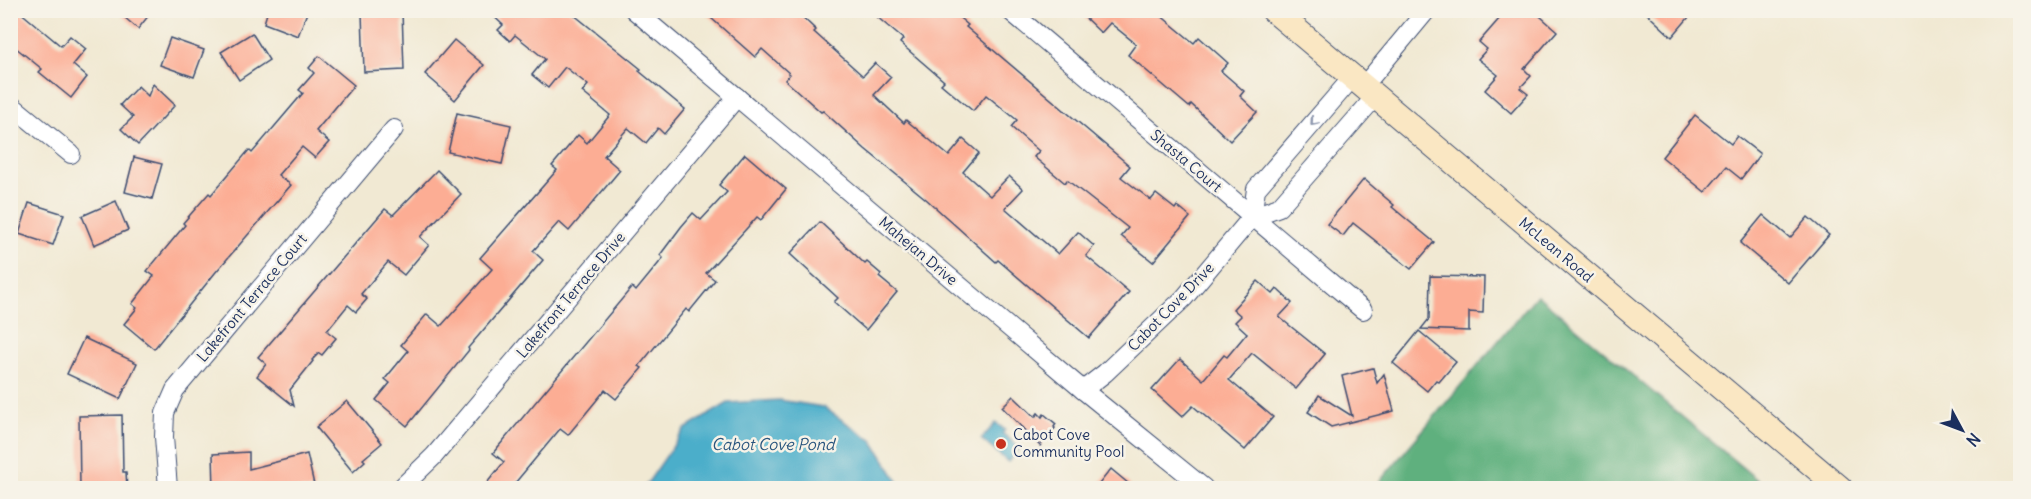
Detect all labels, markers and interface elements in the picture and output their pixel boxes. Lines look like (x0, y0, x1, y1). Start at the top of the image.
one-way arrow (1311, 115, 1322, 126)
street label: Shasta Court (1147, 125, 1226, 196)
street label: Mahejan Drive (875, 212, 962, 289)
street label: McLean Road (1515, 213, 1598, 286)
street label: Lakefront Terrace Drive (512, 228, 629, 362)
street label: Lakefront Terrace Court (193, 230, 311, 366)
street label: Cabot Cove Drive (1123, 258, 1218, 355)
north arrow (1932, 400, 1992, 460)
place label: Cabot Cove Community Pool (1013, 425, 1124, 461)
text: N (1962, 429, 1984, 451)
water label: Cabot Cove Pond (712, 434, 837, 454)
marker: Cabot Cove Community Pool (994, 437, 1008, 451)

